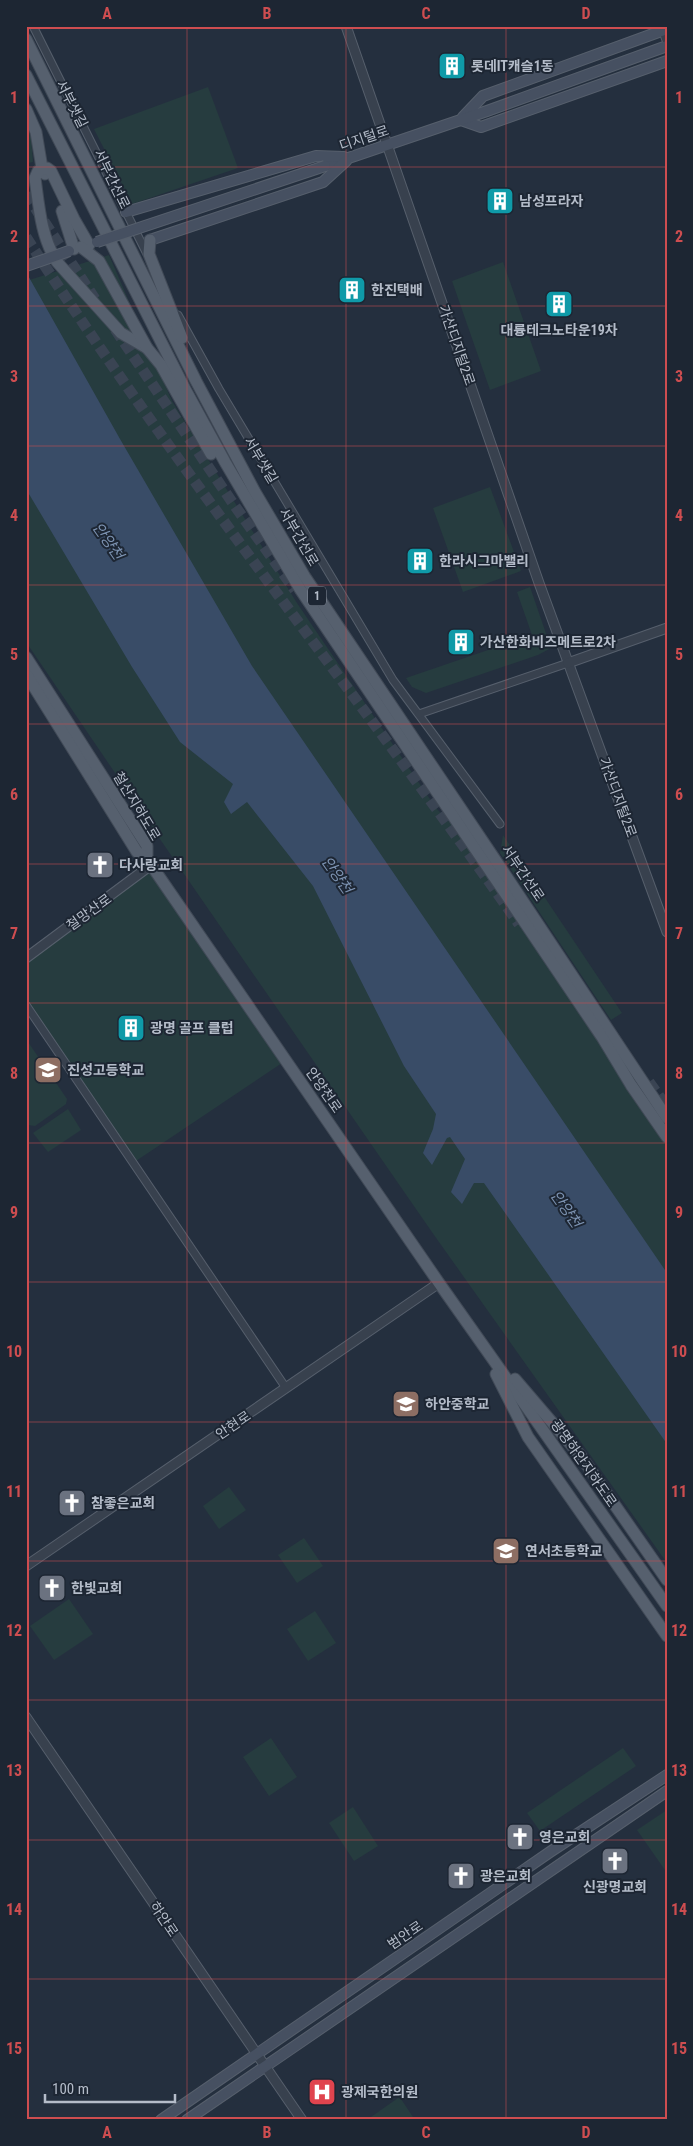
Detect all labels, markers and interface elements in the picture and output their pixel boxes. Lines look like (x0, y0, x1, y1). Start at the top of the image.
text: A (102, 4, 112, 23)
text: B (263, 4, 272, 23)
text: C (421, 4, 431, 23)
text: D (581, 4, 591, 23)
building icon: 롯데IT캐슬1동 (437, 51, 467, 81)
place label: 롯데IT캐슬1동 (471, 58, 554, 74)
street label: 서부샛길 (53, 77, 91, 131)
text: 1 (10, 88, 18, 107)
text: 1 (675, 88, 683, 107)
street label: 디지털로 (337, 122, 391, 154)
street label: 서부간선로 (91, 147, 133, 212)
building icon: 남성프라자 (485, 186, 515, 216)
place label: 남성프라자 (519, 193, 584, 209)
text: 2 (10, 227, 18, 246)
text: 2 (675, 227, 683, 246)
building icon: 한진택배 (337, 275, 367, 305)
place label: 한진택배 (371, 282, 423, 298)
building icon: 대륭테크노타운19차 (544, 289, 574, 319)
street label: 가산디지털2로 (436, 303, 478, 388)
place label: 대륭테크노타운19차 (500, 322, 618, 338)
text: 3 (10, 367, 18, 386)
text: 3 (675, 367, 683, 386)
street label: 서부샛길 (241, 434, 281, 486)
street label: 서부간선로 (276, 505, 322, 569)
text: 4 (10, 506, 18, 525)
text: 4 (675, 506, 683, 525)
water label: 안양천 (89, 519, 129, 565)
building icon: 한라시그마밸리 (405, 546, 435, 576)
place label: 한라시그마밸리 (439, 553, 529, 569)
road number: 1 (308, 586, 326, 606)
building icon: 가산한화비즈메트로2차 (446, 627, 476, 657)
place label: 가산한화비즈메트로2차 (480, 634, 616, 650)
text: 5 (10, 645, 18, 664)
text: 5 (675, 645, 683, 664)
street label: 가산디지털2로 (596, 755, 640, 839)
street label: 철산지하도로 (110, 769, 164, 843)
text: 6 (10, 785, 18, 804)
text: 6 (675, 785, 683, 804)
street label: 서부간선로 (498, 842, 548, 904)
church icon: 다사랑교회 (85, 850, 115, 880)
water label: 안양천 (318, 853, 358, 899)
place label: 다사랑교회 (119, 857, 183, 873)
street label: 철망산로 (63, 890, 115, 934)
text: 7 (10, 924, 18, 943)
text: 7 (675, 924, 683, 943)
building icon: 광명 골프 클럽 (116, 1013, 146, 1043)
place label: 광명 골프 클럽 (150, 1020, 234, 1036)
school or university icon: 진성고등학교 (33, 1055, 63, 1085)
place label: 진성고등학교 (67, 1062, 144, 1078)
text: 8 (10, 1064, 18, 1083)
street label: 안양천로 (303, 1064, 345, 1116)
text: 8 (675, 1064, 683, 1083)
water label: 안양천 (547, 1187, 587, 1233)
text: 9 (10, 1203, 18, 1222)
text: 9 (675, 1203, 683, 1222)
text: 10 (6, 1342, 22, 1361)
text: 10 (671, 1342, 687, 1361)
school or university icon: 하안중학교 (391, 1389, 421, 1419)
place label: 하안중학교 (425, 1396, 490, 1412)
street label: 안현로 (213, 1407, 254, 1442)
street label: 광명하안지하도로 (548, 1416, 620, 1510)
text: 11 (6, 1482, 22, 1501)
text: 11 (671, 1482, 687, 1501)
church icon: 참좋은교회 (57, 1488, 87, 1518)
place label: 참좋은교회 (91, 1495, 155, 1511)
school or university icon: 연서초등학교 (491, 1536, 521, 1566)
place label: 연서초등학교 (525, 1543, 602, 1559)
church icon: 한빛교회 (37, 1573, 67, 1603)
place label: 한빛교회 (71, 1580, 123, 1596)
text: 12 (6, 1621, 22, 1640)
text: 12 (671, 1621, 687, 1640)
text: 13 (6, 1761, 22, 1780)
text: 13 (671, 1761, 687, 1780)
church icon: 영은교회 (505, 1822, 535, 1852)
place label: 영은교회 (539, 1829, 591, 1845)
church icon: 신광명교회 (600, 1846, 630, 1876)
church icon: 광은교회 (446, 1861, 476, 1891)
place label: 광은교회 (480, 1868, 532, 1884)
place label: 신광명교회 (583, 1879, 647, 1895)
street label: 하안로 (147, 1899, 182, 1940)
text: 14 (6, 1900, 22, 1919)
text: 14 (671, 1900, 687, 1919)
street label: 범안로 (385, 1917, 426, 1952)
text: 15 (6, 2039, 22, 2058)
text: 15 (671, 2039, 687, 2058)
scale bar (45, 2071, 175, 2103)
hospital icon: 광제국한의원 (307, 2077, 337, 2107)
text: 100 m (52, 2080, 89, 2098)
place label: 광제국한의원 (341, 2084, 418, 2100)
text: A (102, 2123, 112, 2142)
text: B (263, 2123, 272, 2142)
text: C (421, 2123, 431, 2142)
text: D (581, 2123, 591, 2142)

